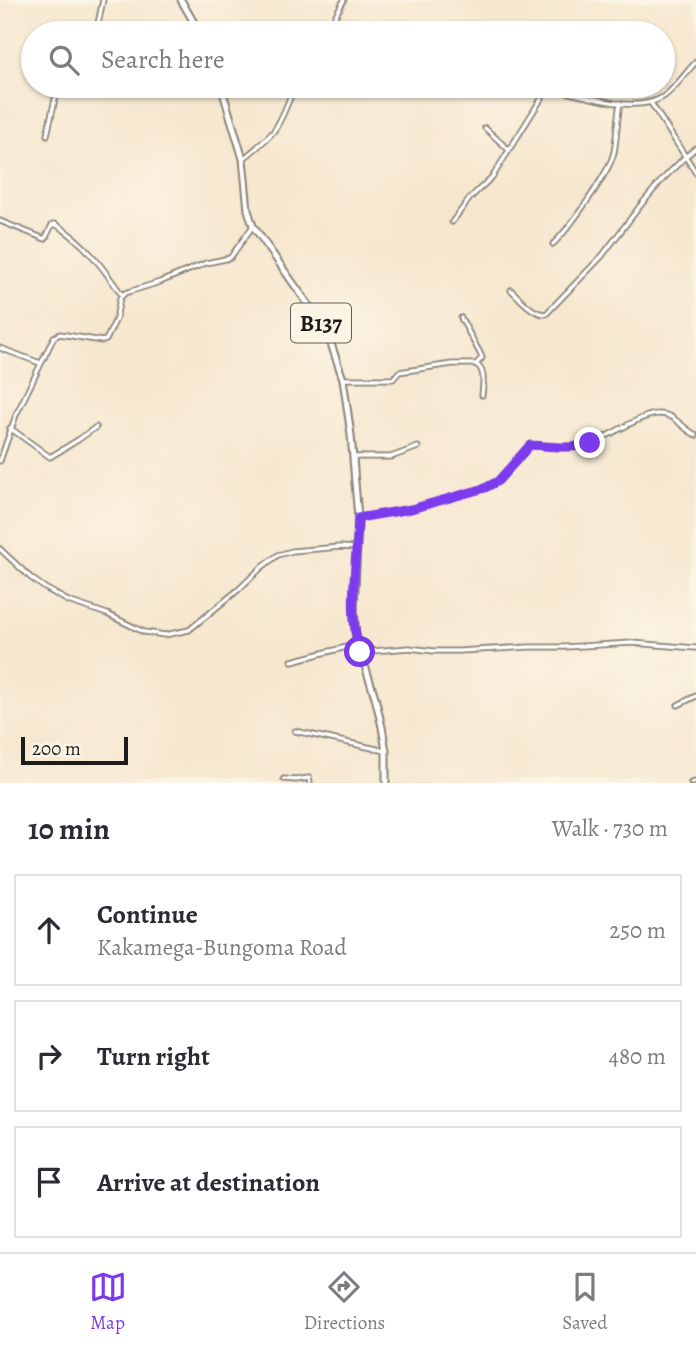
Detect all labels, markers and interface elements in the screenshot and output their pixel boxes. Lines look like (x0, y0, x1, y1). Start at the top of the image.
search box (21, 21, 675, 98)
icon: search (45, 41, 83, 79)
text: Search here (101, 42, 225, 77)
road number: B137 (291, 304, 351, 342)
route end (574, 427, 605, 458)
route start (344, 636, 375, 667)
scale bar (21, 734, 128, 766)
text: 200 m (32, 736, 81, 762)
text: 10 min (28, 809, 110, 849)
text: Walk · 730 m (552, 813, 668, 844)
text: Continue (97, 897, 198, 932)
icon: ahead (30, 911, 68, 949)
text: 250 m (609, 915, 666, 946)
text: Kakamega-Bungoma Road (97, 932, 347, 963)
icon: right (30, 1037, 68, 1075)
text: Turn right (97, 1039, 210, 1074)
text: 480 m (608, 1041, 666, 1072)
icon: arrive (30, 1163, 68, 1201)
text: Arrive at destination (97, 1165, 320, 1200)
tab: Map (89, 1268, 127, 1336)
tab: Directions (304, 1268, 385, 1336)
tab: Saved (562, 1268, 607, 1336)

